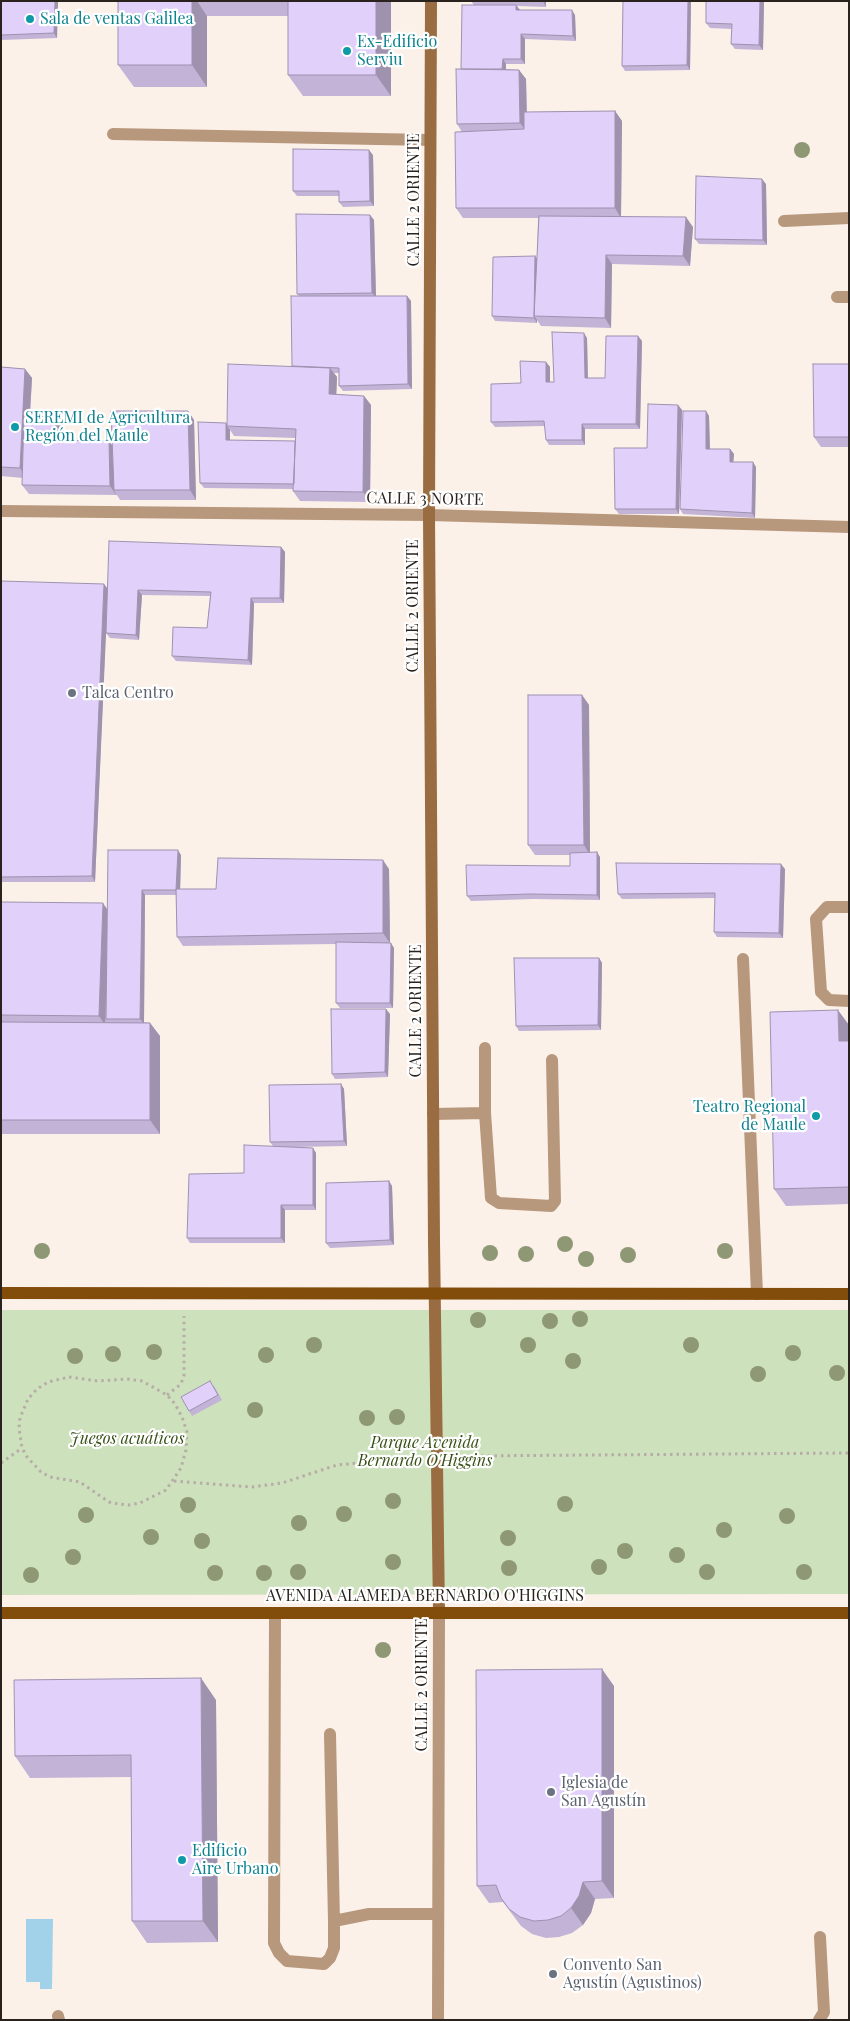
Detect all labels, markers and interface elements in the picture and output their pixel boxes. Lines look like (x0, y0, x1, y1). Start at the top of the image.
place label: Sala de ventas Galilea (40, 9, 193, 29)
marker: Sala de ventas Galilea (24, 13, 36, 25)
place label: Ex-Edificio Serviu (357, 32, 437, 70)
marker: Ex-Edificio Serviu (341, 45, 353, 57)
street label: CALLE 2 ORIENTE (404, 133, 424, 267)
place label: SEREMI de Agricultura Región del Maule (25, 408, 190, 446)
marker: SEREMI de Agricultura Región del Maule (9, 421, 21, 433)
street label: CALLE 3 NORTE (366, 488, 484, 510)
street label: CALLE 2 ORIENTE (403, 539, 423, 673)
place label: Talca Centro (82, 683, 174, 703)
marker: Talca Centro (66, 687, 78, 699)
street label: CALLE 2 ORIENTE (406, 944, 426, 1078)
place label: Teatro Regional de Maule (693, 1097, 806, 1135)
marker: Teatro Regional de Maule (810, 1110, 822, 1122)
park label: Juegos acuáticos (70, 1429, 184, 1449)
park label: Parque Avenida Bernardo O'Higgins (358, 1433, 492, 1471)
street label: AVENIDA ALAMEDA BERNARDO O'HIGGINS (266, 1586, 584, 1606)
street label: CALLE 2 ORIENTE (412, 1618, 432, 1752)
place label: Iglesia de San Agustín (561, 1773, 646, 1811)
marker: Iglesia de San Agustín (545, 1786, 557, 1798)
place label: Edificio Aire Urbano (192, 1841, 278, 1879)
marker: Edificio Aire Urbano (176, 1854, 188, 1866)
place label: Convento San Agustín (Agustinos) (563, 1955, 702, 1993)
marker: Convento San Agustín (Agustinos) (547, 1968, 559, 1980)

